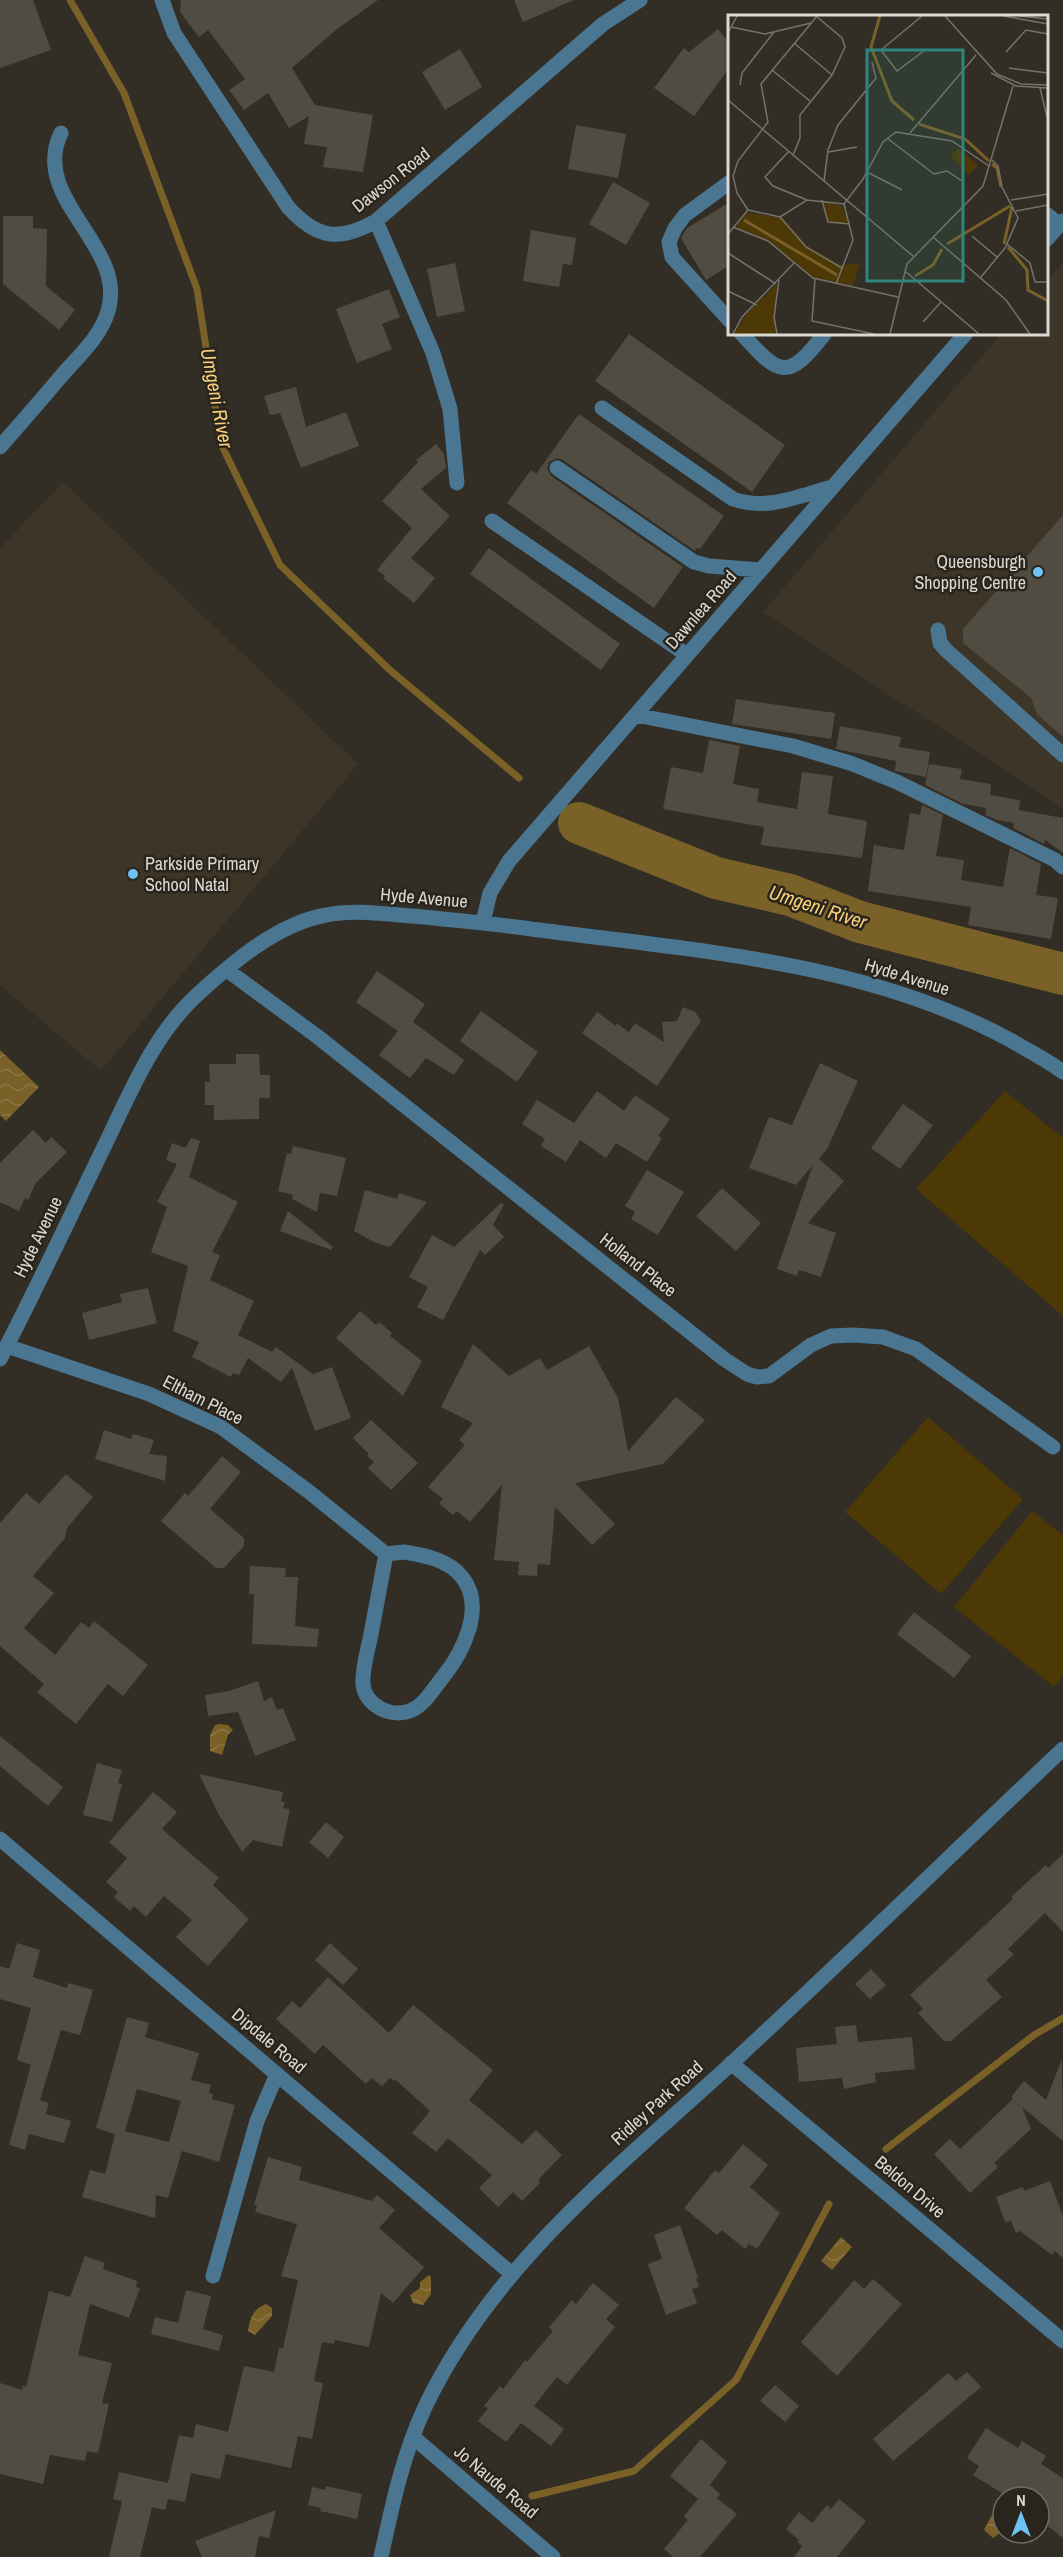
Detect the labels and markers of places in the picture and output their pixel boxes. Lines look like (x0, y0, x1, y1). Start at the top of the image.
place label: Queensburgh Shopping Centre (914, 549, 1026, 595)
marker: Queensburgh Shopping Centre (1031, 565, 1045, 579)
place label: Parkside Primary School Natal (145, 851, 260, 897)
marker: Parkside Primary School Natal (126, 867, 140, 881)

